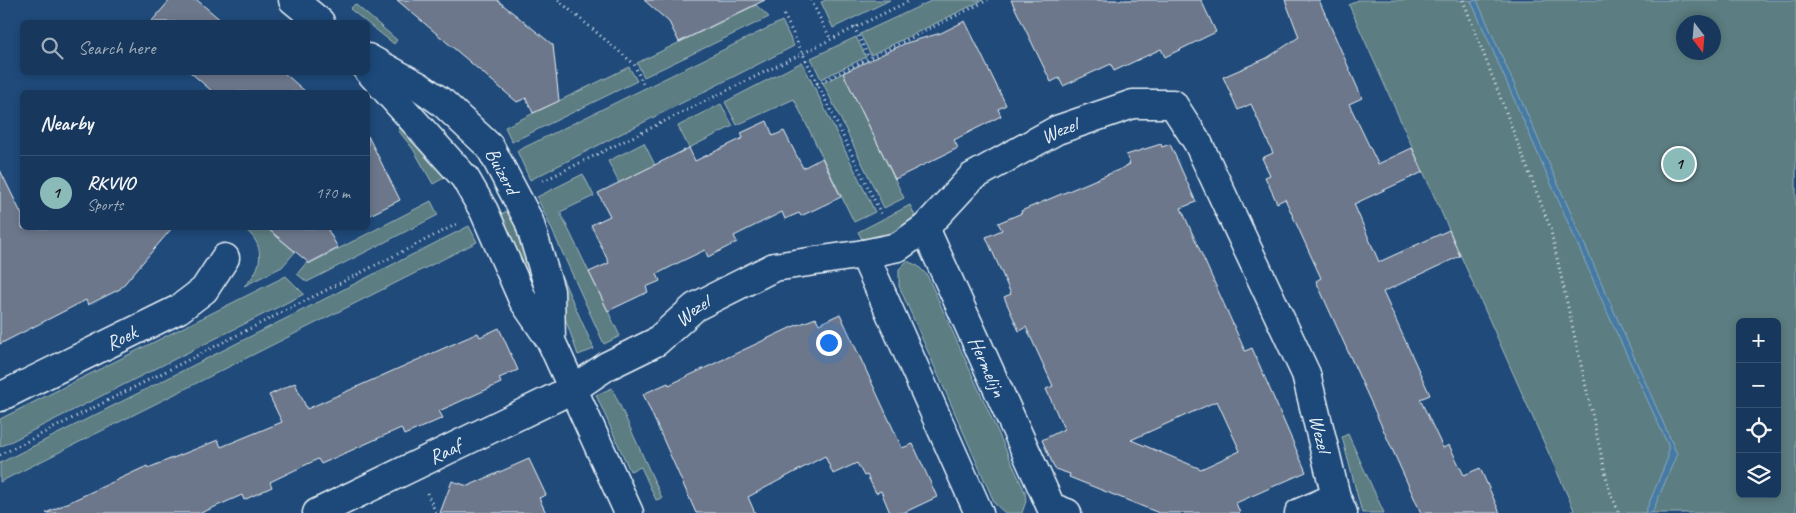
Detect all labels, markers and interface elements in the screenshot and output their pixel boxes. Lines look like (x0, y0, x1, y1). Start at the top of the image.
north arrow (1676, 15, 1721, 60)
search box (20, 20, 370, 75)
icon: search (38, 34, 66, 62)
text: Search here (78, 36, 155, 60)
text: Nearby (40, 110, 93, 136)
street label: Wezel (1036, 110, 1084, 149)
street label: Buizerd (480, 143, 527, 201)
pin: 1 (1663, 145, 1695, 183)
text: RKVVO (87, 171, 135, 195)
text: 1 (52, 183, 60, 203)
text: 170 m (316, 183, 350, 203)
text: Sports (87, 195, 123, 215)
street label: Wezel (669, 288, 717, 332)
map controls (1736, 318, 1781, 498)
button: + (1736, 318, 1781, 363)
street label: Roek (102, 319, 142, 356)
your location (816, 330, 842, 356)
street label: Hermelijn (963, 332, 1013, 402)
button: − (1736, 363, 1781, 408)
button: locate (1736, 408, 1781, 453)
street label: Wezel (1304, 412, 1338, 458)
street label: Raaf (424, 431, 469, 470)
button: layers (1736, 453, 1781, 498)

